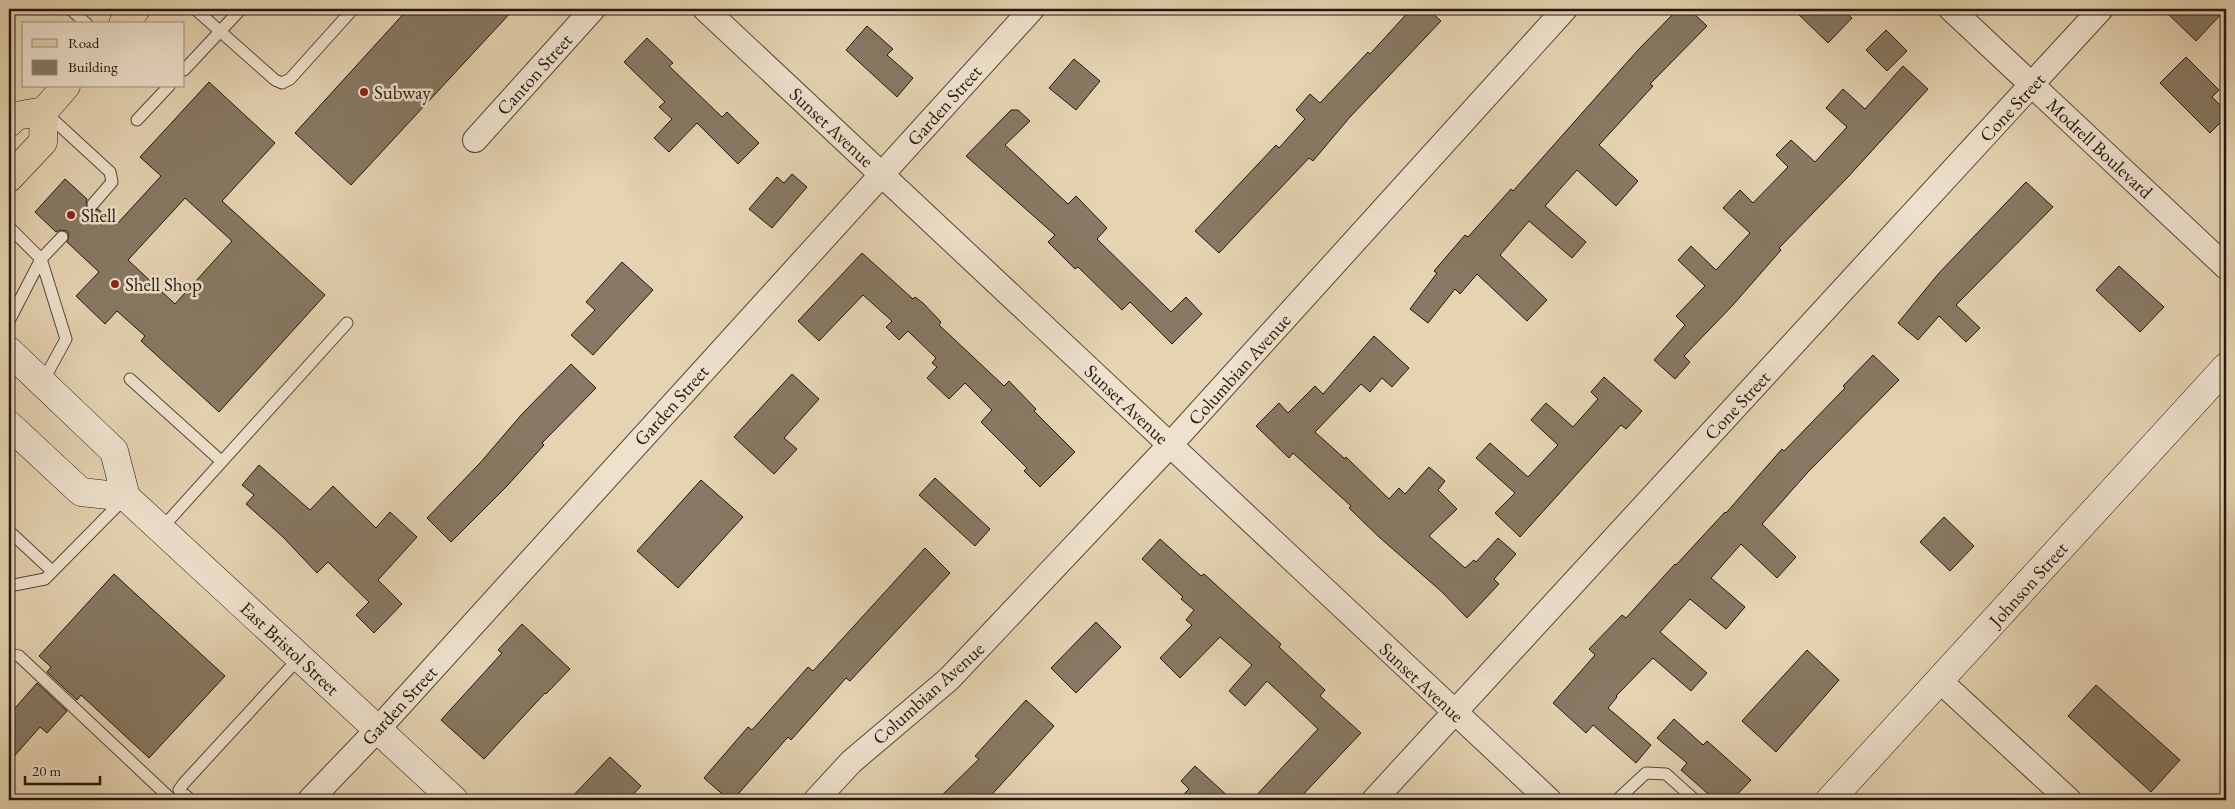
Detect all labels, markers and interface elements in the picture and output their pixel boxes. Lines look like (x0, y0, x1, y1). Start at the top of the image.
legend (22, 22, 185, 88)
street label: Canton Street (491, 28, 578, 121)
text: Road (68, 33, 100, 52)
text: Building (68, 57, 118, 76)
street label: Garden Street (901, 60, 987, 151)
street label: Cone Street (1974, 67, 2051, 147)
place label: Subway (374, 80, 431, 105)
street label: Sunset Avenue (784, 82, 879, 173)
marker: Subway (358, 86, 370, 98)
street label: Modrell Boulevard (2041, 93, 2158, 204)
place label: Shell (81, 203, 117, 228)
marker: Shell (65, 209, 77, 221)
place label: Shell Shop (125, 272, 202, 297)
marker: Shell Shop (109, 278, 121, 290)
street label: Columbian Avenue (1182, 308, 1296, 431)
street label: Sunset Avenue (1079, 359, 1174, 450)
street label: Garden Street (628, 360, 714, 451)
street label: Cone Street (1699, 365, 1776, 445)
street label: Johnson Street (1982, 536, 2073, 634)
street label: East Bristol Street (235, 596, 345, 701)
street label: Columbian Avenue (867, 636, 990, 750)
street label: Sunset Avenue (1374, 637, 1469, 728)
street label: Garden Street (356, 660, 443, 751)
scale bar (25, 754, 100, 786)
text: 20 m (32, 761, 61, 780)

